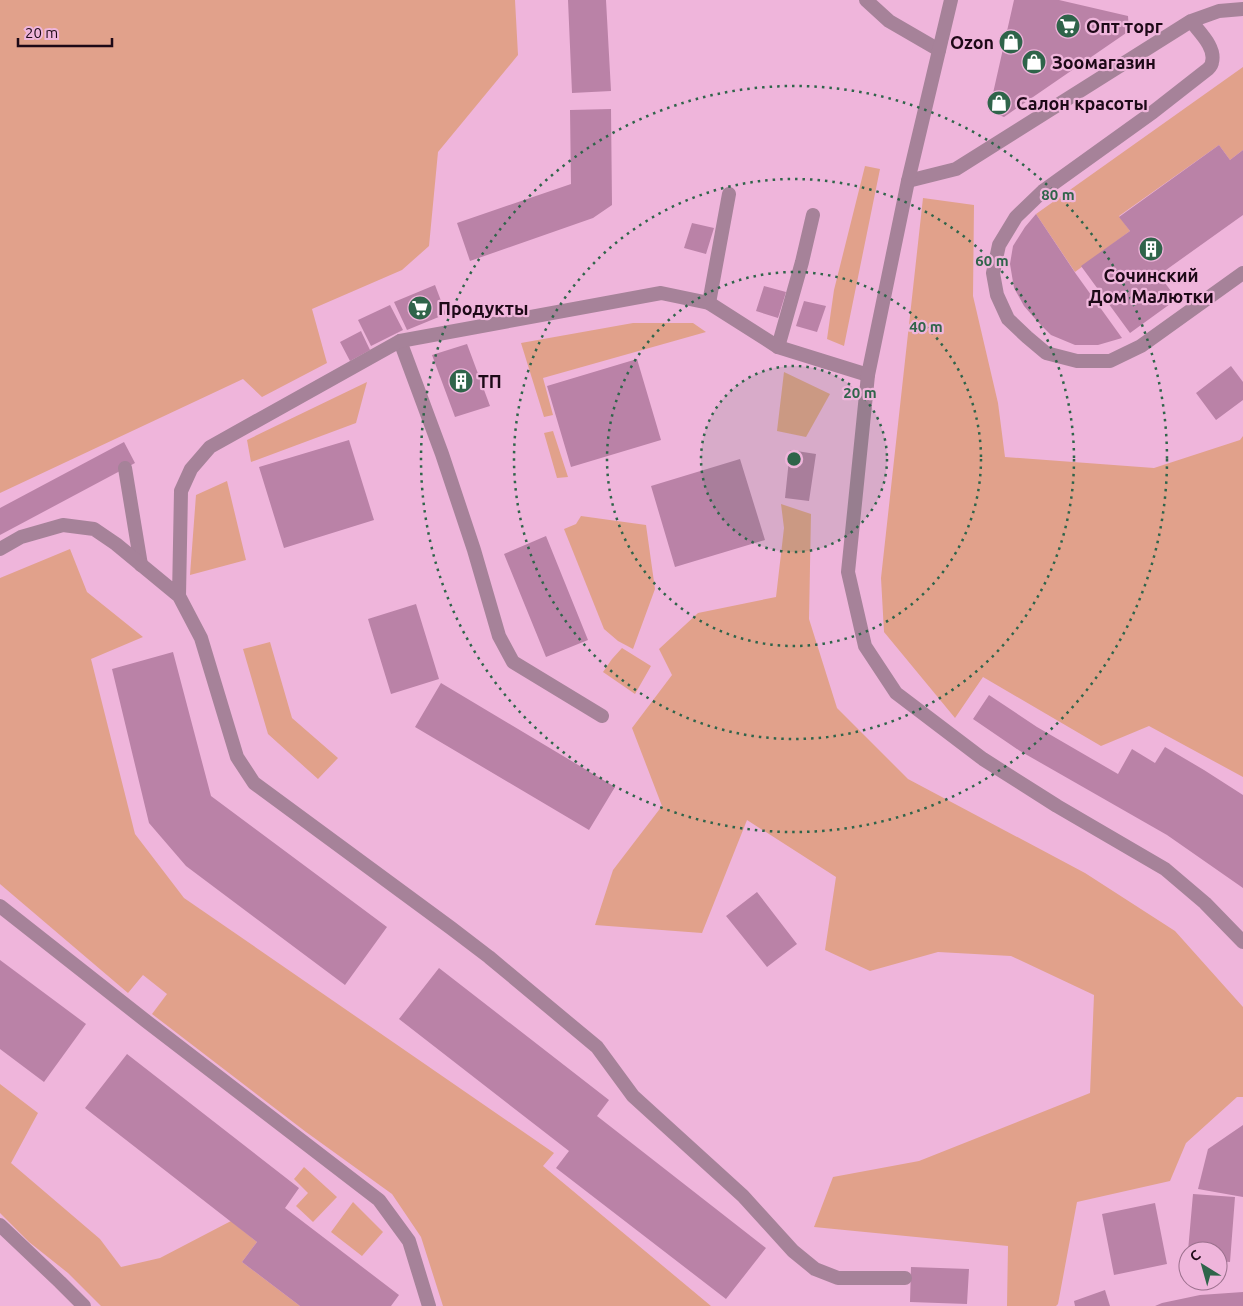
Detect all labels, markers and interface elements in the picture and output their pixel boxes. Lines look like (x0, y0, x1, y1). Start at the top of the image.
supermarket icon: Опт торг (1055, 13, 1081, 39)
scale bar (18, 15, 111, 47)
place label: Опт торг (1086, 16, 1163, 36)
text: 20 m (25, 24, 58, 41)
shop icon: Ozon (998, 29, 1024, 55)
place label: Ozon (950, 32, 994, 52)
shop icon: Зоомагазин (1021, 49, 1047, 75)
place label: Зоомагазин (1052, 52, 1156, 72)
shop icon: Салон красоты (986, 90, 1012, 116)
place label: Салон красоты (1016, 93, 1148, 113)
text: 80 m (1041, 186, 1075, 203)
building icon: Сочинский Дом Малютки (1138, 236, 1164, 262)
text: 60 m (975, 252, 1009, 269)
place label: Сочинский Дом Малютки (1088, 265, 1214, 306)
supermarket icon: Продукты (407, 295, 433, 321)
place label: Продукты (438, 298, 528, 318)
text: 40 m (909, 318, 943, 335)
building icon: ТП (448, 368, 474, 394)
place label: ТП (478, 371, 502, 391)
text: 20 m (843, 384, 877, 401)
centre of rings (785, 450, 803, 468)
north arrow (1178, 1241, 1228, 1291)
text: С (1187, 1247, 1204, 1265)

